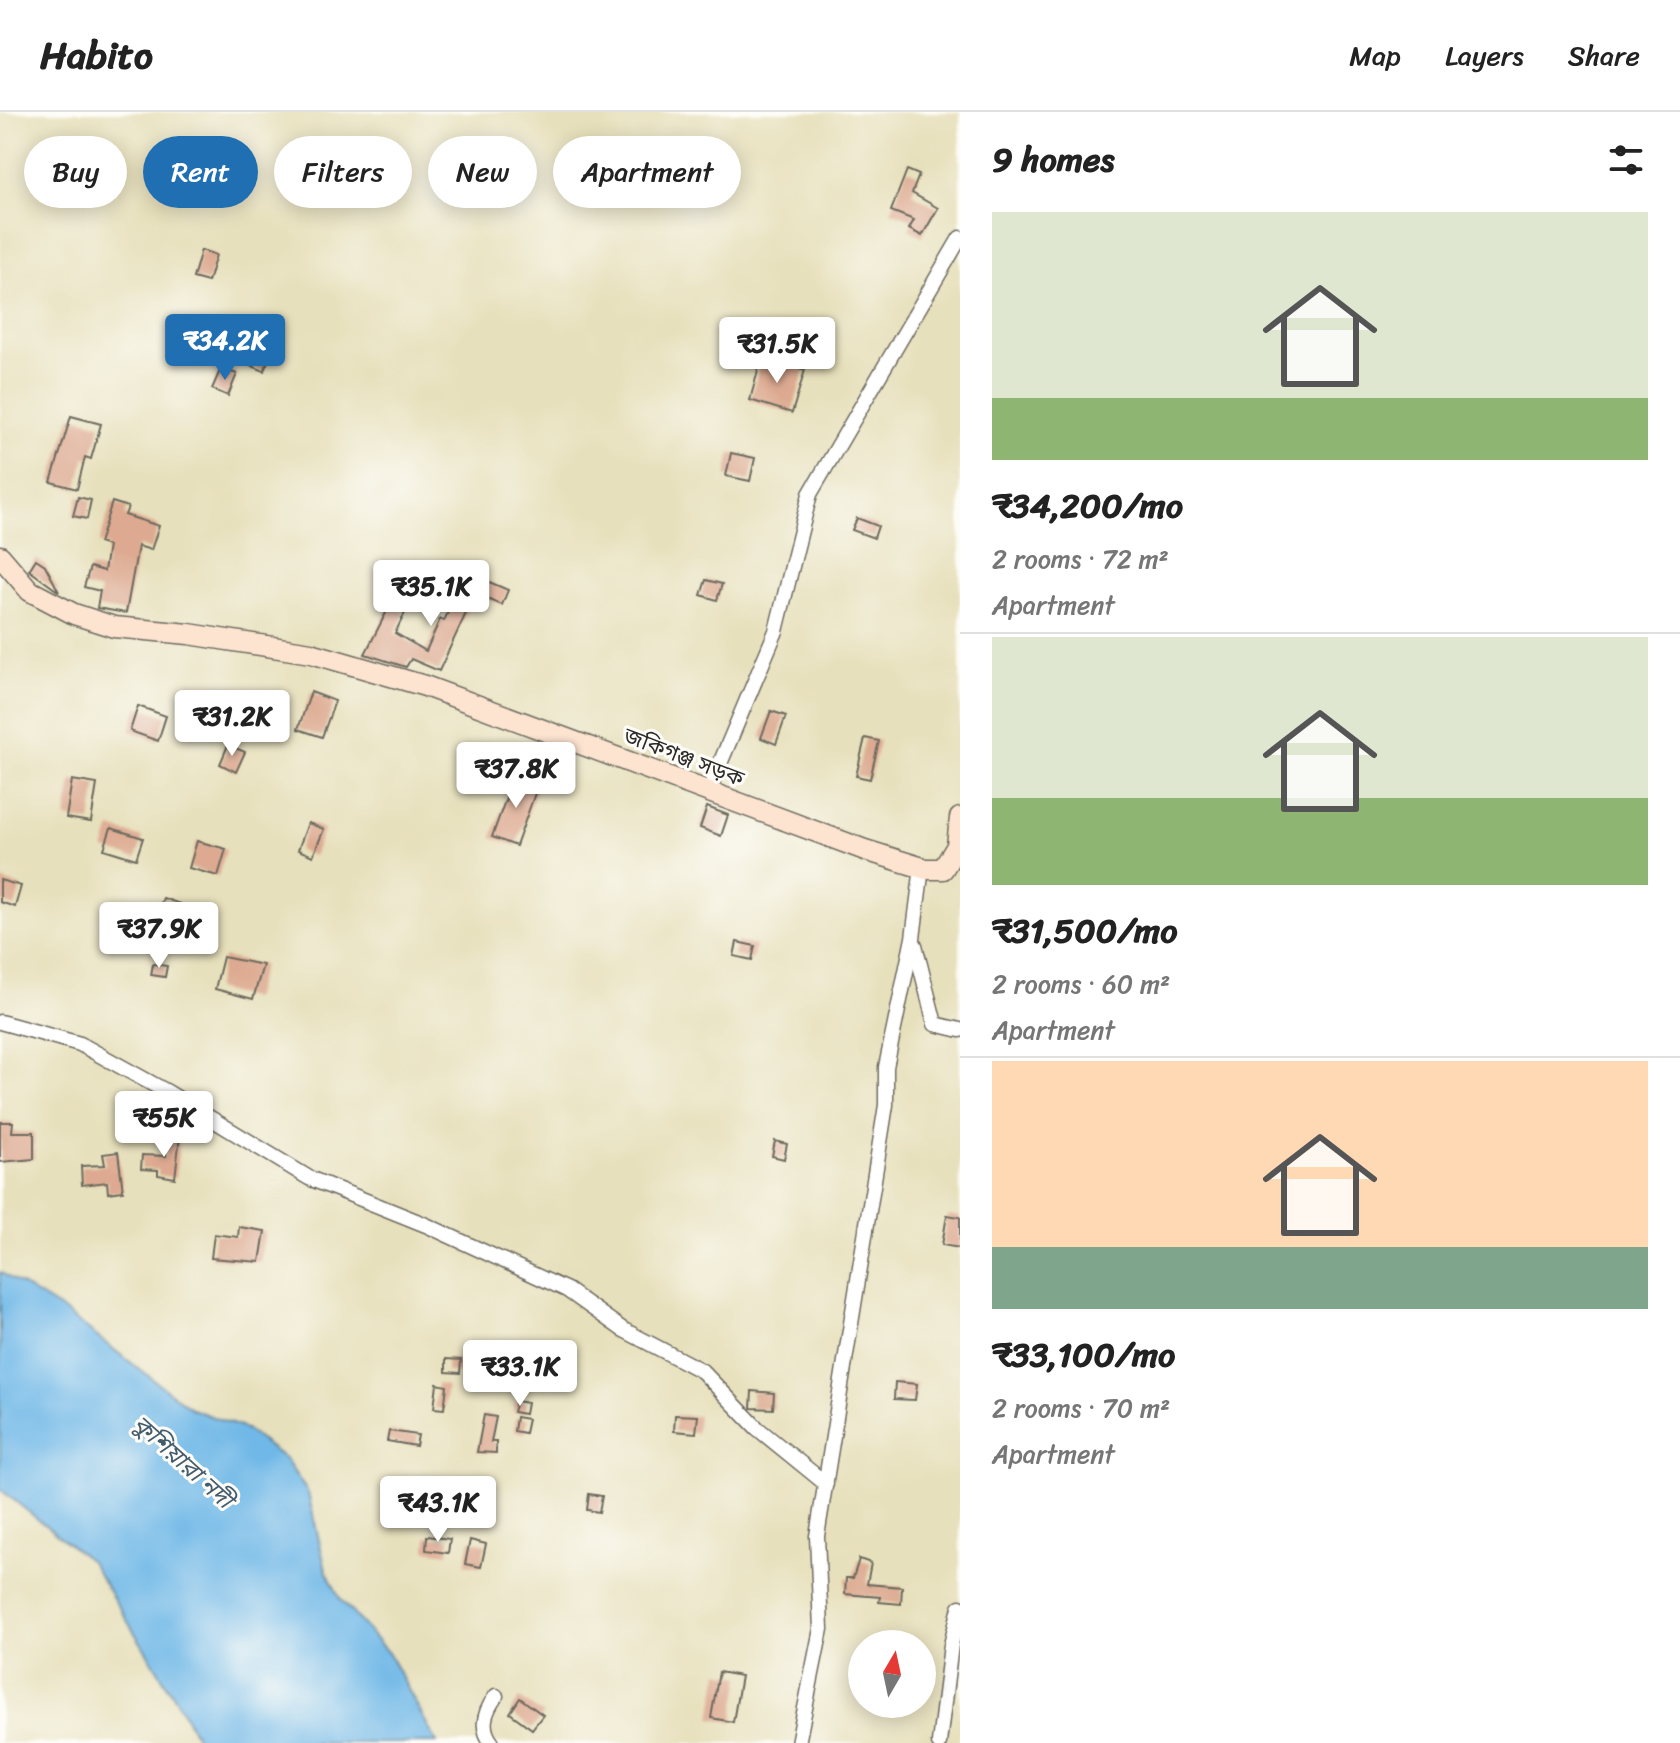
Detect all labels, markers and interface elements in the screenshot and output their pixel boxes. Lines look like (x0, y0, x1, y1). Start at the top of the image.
text: Habito (40, 22, 153, 89)
text: Map (1349, 31, 1401, 80)
text: Layers (1445, 31, 1524, 80)
text: Share (1568, 31, 1640, 80)
text: 9 homes (992, 130, 1114, 190)
chip: Buy (24, 136, 127, 208)
chip: Rent (143, 136, 258, 208)
chip: Filters (274, 136, 412, 208)
chip: New (428, 136, 537, 208)
chip: Apartment (553, 136, 741, 208)
icon: filters (1604, 138, 1648, 182)
icon: home (1248, 264, 1392, 408)
pin: ₹34.2K (160, 314, 290, 382)
text: ₹34.2K (183, 317, 267, 363)
pin: ₹31.5K (712, 317, 842, 385)
text: ₹31.5K (737, 320, 817, 366)
text: ₹34,200/mo (992, 476, 1183, 536)
text: 2 rooms · 72 m² (992, 536, 1169, 582)
pin: ₹35.1K (366, 560, 496, 628)
text: ₹35.1K (391, 563, 471, 609)
text: Apartment (992, 582, 1115, 628)
icon: home (1248, 689, 1392, 833)
pin: ₹31.2K (167, 690, 297, 758)
text: ₹31.2K (193, 693, 271, 739)
street label: জকিগঞ্জ সড়ক (617, 716, 750, 798)
pin: ₹37.8K (451, 742, 581, 810)
text: ₹37.8K (474, 745, 558, 791)
text: ₹31,500/mo (992, 901, 1177, 961)
pin: ₹37.9K (94, 902, 224, 970)
text: ₹37.9K (117, 905, 201, 951)
text: 2 rooms · 60 m² (992, 961, 1170, 1007)
text: Apartment (992, 1007, 1115, 1053)
pin: ₹55K (117, 1091, 211, 1159)
text: ₹55K (133, 1094, 195, 1140)
icon: home (1248, 1113, 1392, 1257)
text: ₹33,100/mo (992, 1325, 1175, 1385)
pin: ₹33.1K (455, 1340, 585, 1408)
text: ₹33.1K (481, 1343, 559, 1389)
text: 2 rooms · 70 m² (992, 1385, 1170, 1431)
water label: কুশিয়ারা নদী (123, 1405, 247, 1522)
text: Apartment (992, 1431, 1115, 1477)
pin: ₹43.1K (373, 1476, 503, 1544)
text: ₹43.1K (398, 1479, 478, 1525)
north arrow (848, 1630, 936, 1718)
map controls (848, 1630, 936, 1718)

